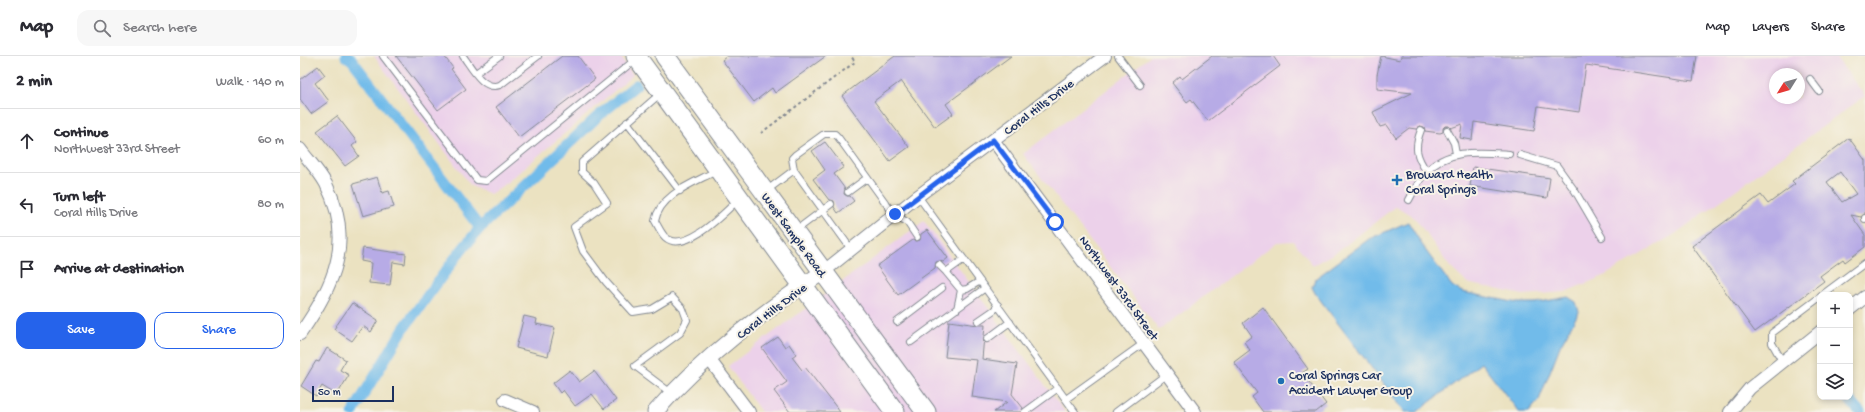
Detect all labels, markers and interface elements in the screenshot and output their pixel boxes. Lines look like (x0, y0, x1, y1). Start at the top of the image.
search box (77, 10, 357, 46)
text: Map (20, 16, 53, 39)
icon: search (91, 17, 113, 39)
text: Search here (123, 19, 197, 37)
text: Map (1706, 19, 1730, 36)
text: Layers (1752, 19, 1789, 36)
text: Share (1811, 19, 1845, 36)
north arrow (1769, 68, 1805, 104)
text: 2 min (16, 72, 52, 92)
text: Walk · 140 m (216, 75, 284, 90)
street label: Coral Hills Drive (1002, 77, 1078, 139)
text: Continue (54, 124, 108, 142)
icon: ahead (16, 130, 38, 152)
text: 60 m (258, 133, 284, 148)
text: Northwest 33rd Street (54, 142, 180, 157)
place label: Broward Health Coral Springs (1405, 168, 1493, 198)
marker: Broward Health Coral Springs (1391, 174, 1403, 186)
text: Turn left (54, 188, 105, 206)
street label: West Sample Road (757, 190, 829, 282)
icon: left (16, 194, 38, 216)
text: 80 m (257, 197, 284, 212)
route end (886, 205, 904, 223)
text: Coral Hills Drive (54, 206, 138, 221)
route start (1046, 213, 1064, 231)
street label: Northwest 33rd Street (1075, 233, 1162, 345)
icon: arrive (16, 258, 38, 280)
text: Arrive at destination (54, 260, 184, 278)
street label: Coral Hills Drive (735, 281, 811, 343)
map controls (1817, 292, 1853, 400)
button: + (1817, 292, 1853, 328)
button: Save (16, 312, 146, 349)
button: Share (154, 312, 284, 349)
button: − (1817, 328, 1853, 364)
button: layers (1817, 364, 1853, 400)
place label: Coral Springs Car Accident Lawyer Group (1289, 369, 1413, 399)
marker: Coral Springs Car Accident Lawyer Group (1276, 376, 1286, 386)
scale bar (312, 384, 394, 403)
text: 50 m (318, 387, 340, 399)

